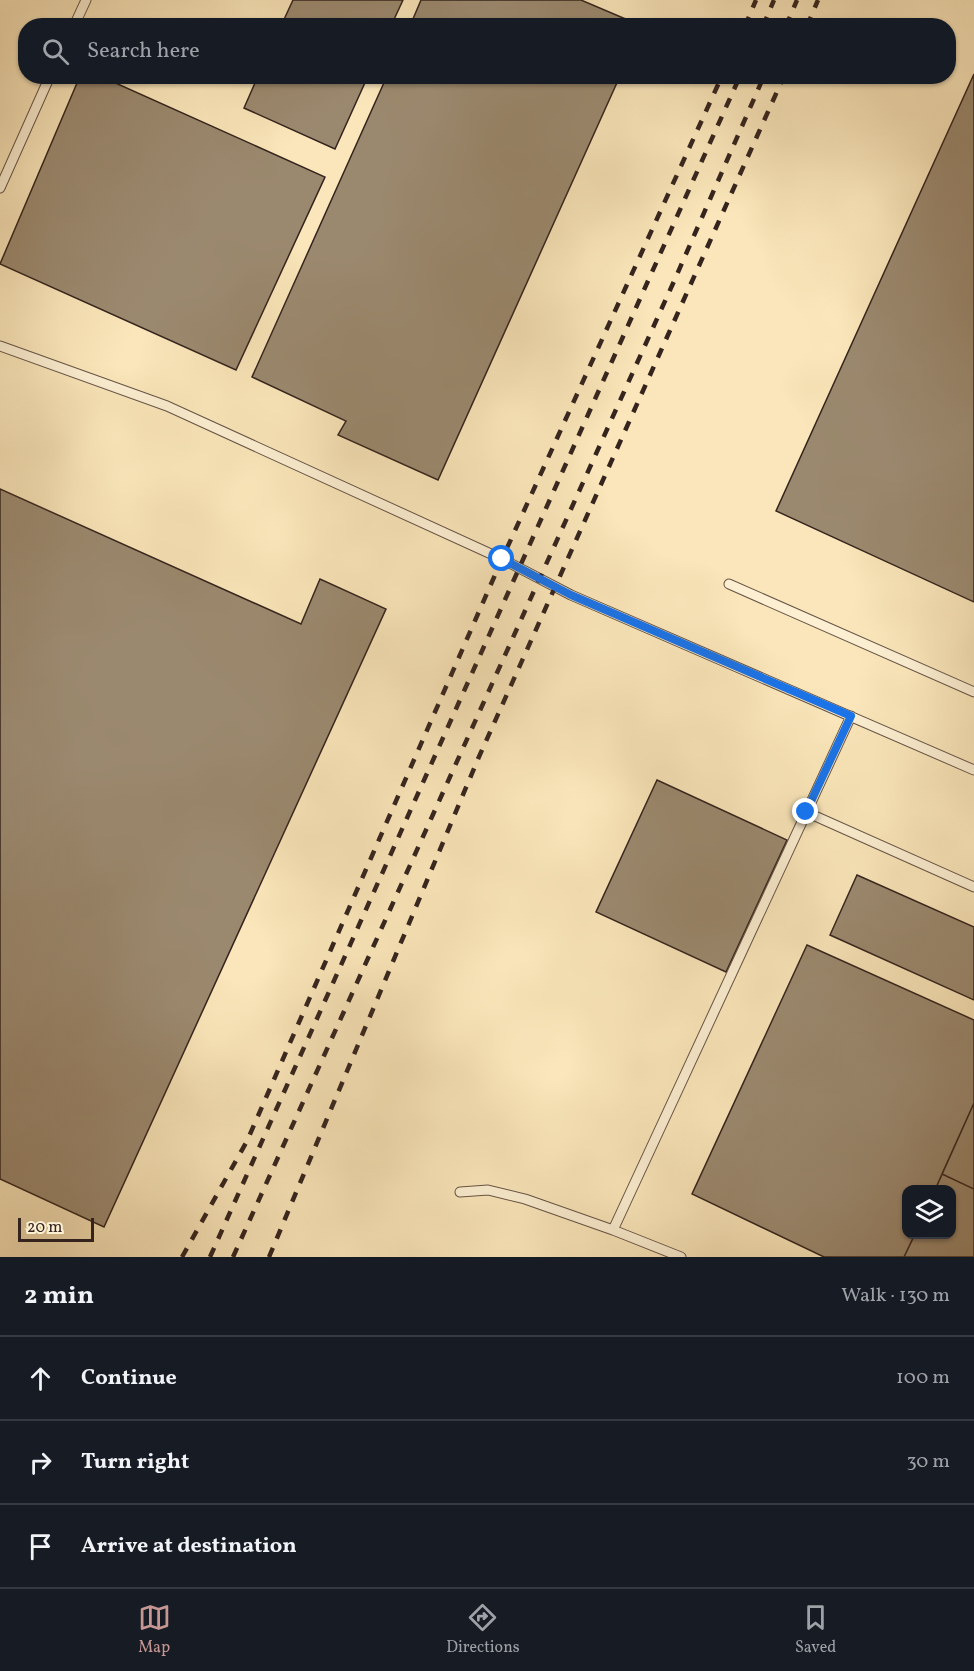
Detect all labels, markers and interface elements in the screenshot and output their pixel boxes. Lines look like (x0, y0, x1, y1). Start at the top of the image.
search box (18, 18, 956, 84)
icon: search (39, 35, 72, 68)
text: Search here (87, 36, 200, 67)
route start (488, 545, 514, 571)
route end (792, 798, 818, 824)
map controls (902, 1185, 956, 1239)
button: layers (902, 1185, 956, 1239)
scale bar (18, 1215, 94, 1242)
text: 20 m (27, 1217, 62, 1239)
text: 2 min (24, 1278, 94, 1314)
text: Walk · 130 m (841, 1282, 950, 1310)
icon: ahead (24, 1362, 57, 1395)
text: Continue (81, 1363, 177, 1394)
text: 100 m (896, 1364, 950, 1392)
icon: right (24, 1446, 57, 1479)
text: Turn right (81, 1447, 189, 1478)
text: 30 m (906, 1448, 950, 1476)
icon: arrive (24, 1530, 57, 1563)
text: Arrive at destination (81, 1531, 297, 1562)
tab: Map (138, 1601, 171, 1659)
tab: Directions (446, 1601, 520, 1659)
tab: Saved (795, 1601, 836, 1659)

